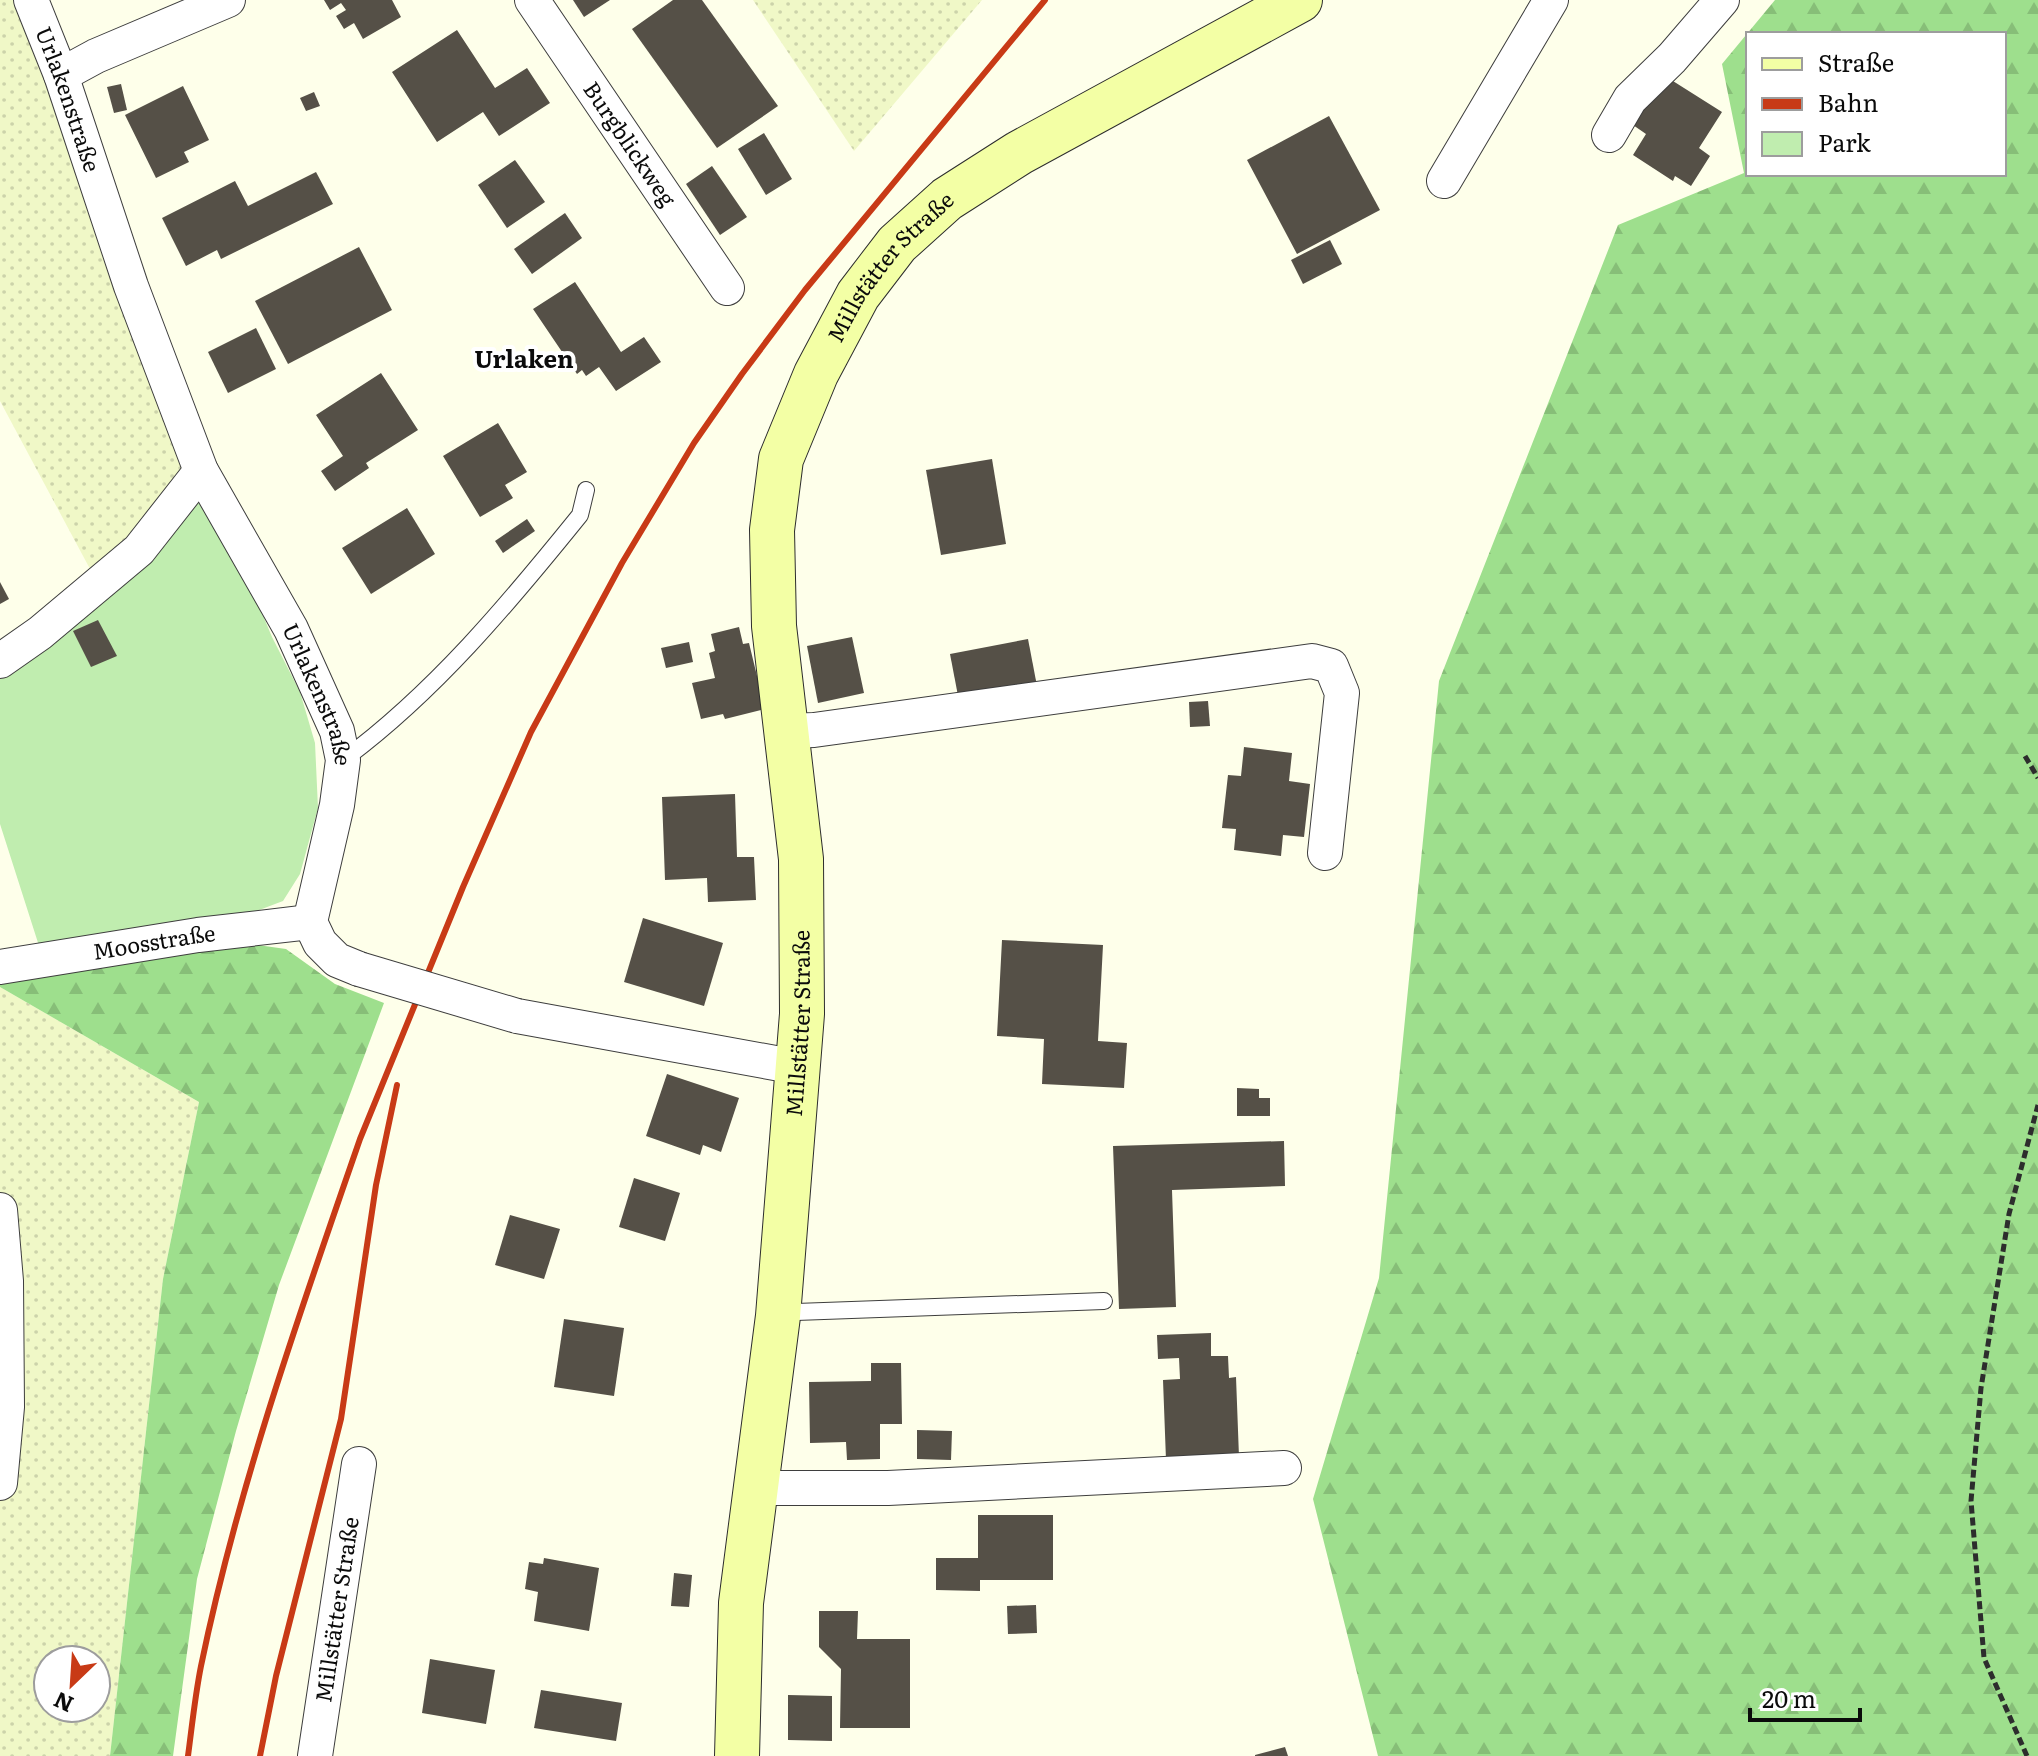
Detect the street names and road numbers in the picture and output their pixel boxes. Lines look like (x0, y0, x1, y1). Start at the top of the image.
street label: Urlakenstraße (28, 21, 110, 176)
street label: Burgblickweg (577, 74, 685, 213)
street label: Millstätter Straße (818, 183, 960, 348)
street label: Urlakenstraße (275, 617, 362, 768)
street label: Moosstraße (90, 915, 217, 967)
street label: Millstätter Straße (776, 930, 817, 1118)
street label: Millstätter Straße (305, 1514, 366, 1704)

